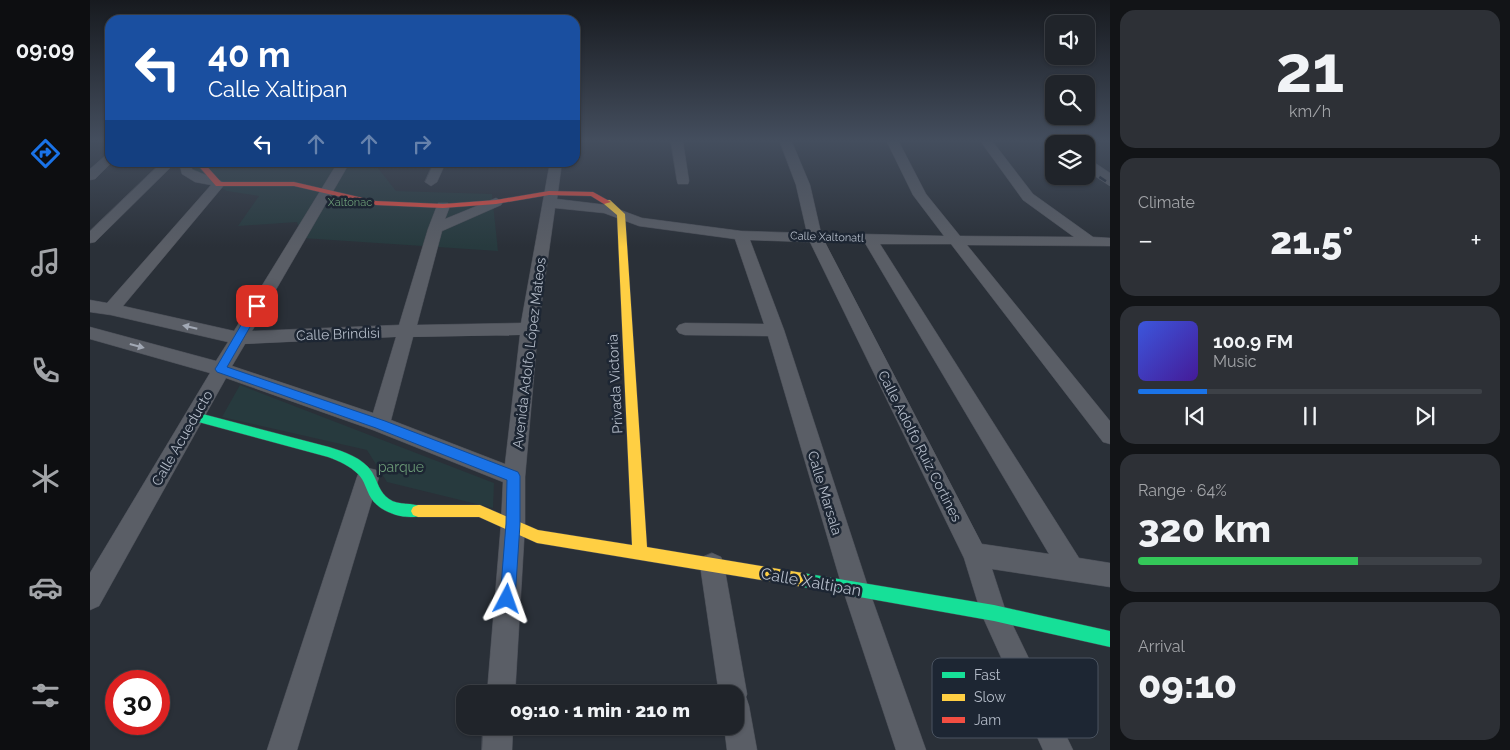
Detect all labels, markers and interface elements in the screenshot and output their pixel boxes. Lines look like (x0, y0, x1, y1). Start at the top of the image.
map controls (1045, 15, 1095, 185)
button: sound (1045, 15, 1095, 65)
text: 21 (1276, 31, 1344, 107)
text: 40 m (208, 34, 290, 75)
icon: left (125, 35, 190, 100)
text: 09:09 (16, 37, 74, 63)
button: search (1045, 75, 1095, 125)
text: Calle Xaltipan (208, 76, 348, 102)
text: km/h (1289, 102, 1331, 121)
icon: left (249, 130, 277, 158)
icon: ahead (302, 130, 330, 158)
icon: ahead (355, 130, 383, 158)
icon: right (408, 130, 436, 158)
button: layers (1045, 135, 1095, 185)
icon: directions (28, 136, 63, 171)
text: Climate (1138, 193, 1195, 212)
park label: Xaltonac (328, 196, 372, 209)
text: 21.5° (1270, 218, 1353, 263)
text: − (1138, 224, 1153, 257)
text: + (1470, 224, 1482, 257)
street label: Calle Xaltonatl (790, 229, 864, 245)
icon: music (28, 245, 63, 280)
street label: Avenida Adolfo López Mateos (509, 256, 549, 450)
pin (236, 285, 278, 327)
icon: arrive (243, 292, 271, 320)
one-way arrow (183, 323, 198, 331)
street label: Calle Brindisi (296, 325, 380, 343)
text: 100.9 FM (1213, 330, 1293, 352)
street label: Privada Victoria (604, 334, 626, 434)
one-way arrow (130, 342, 145, 350)
text: Music (1213, 352, 1257, 371)
icon: phone (28, 353, 63, 388)
street label: Calle Adolfo Ruiz Cortines (875, 368, 965, 524)
street label: Calle Acueducto (148, 388, 216, 488)
icon: previous (1181, 402, 1209, 430)
icon: pause (1296, 402, 1324, 430)
icon: next (1411, 402, 1439, 430)
street label: Calle Marsala (805, 449, 845, 537)
park label: parque (378, 459, 424, 475)
icon: climate (28, 461, 63, 496)
text: Range · 64% (1138, 481, 1227, 500)
text: 320 km (1138, 506, 1271, 551)
street label: Calle Xaltipan (759, 564, 863, 600)
icon: car (28, 570, 63, 605)
position arrow (480, 572, 532, 624)
text: Arrival (1138, 637, 1185, 656)
legend (932, 658, 1098, 738)
text: 09:10 (1138, 662, 1237, 707)
text: Fast (974, 667, 1001, 683)
speed limit sign: 30 (105, 670, 170, 735)
icon: filters (28, 678, 63, 713)
text: Slow (974, 689, 1006, 705)
text: 09:10 · 1 min · 210 m (510, 699, 690, 721)
text: Jam (974, 712, 1001, 728)

